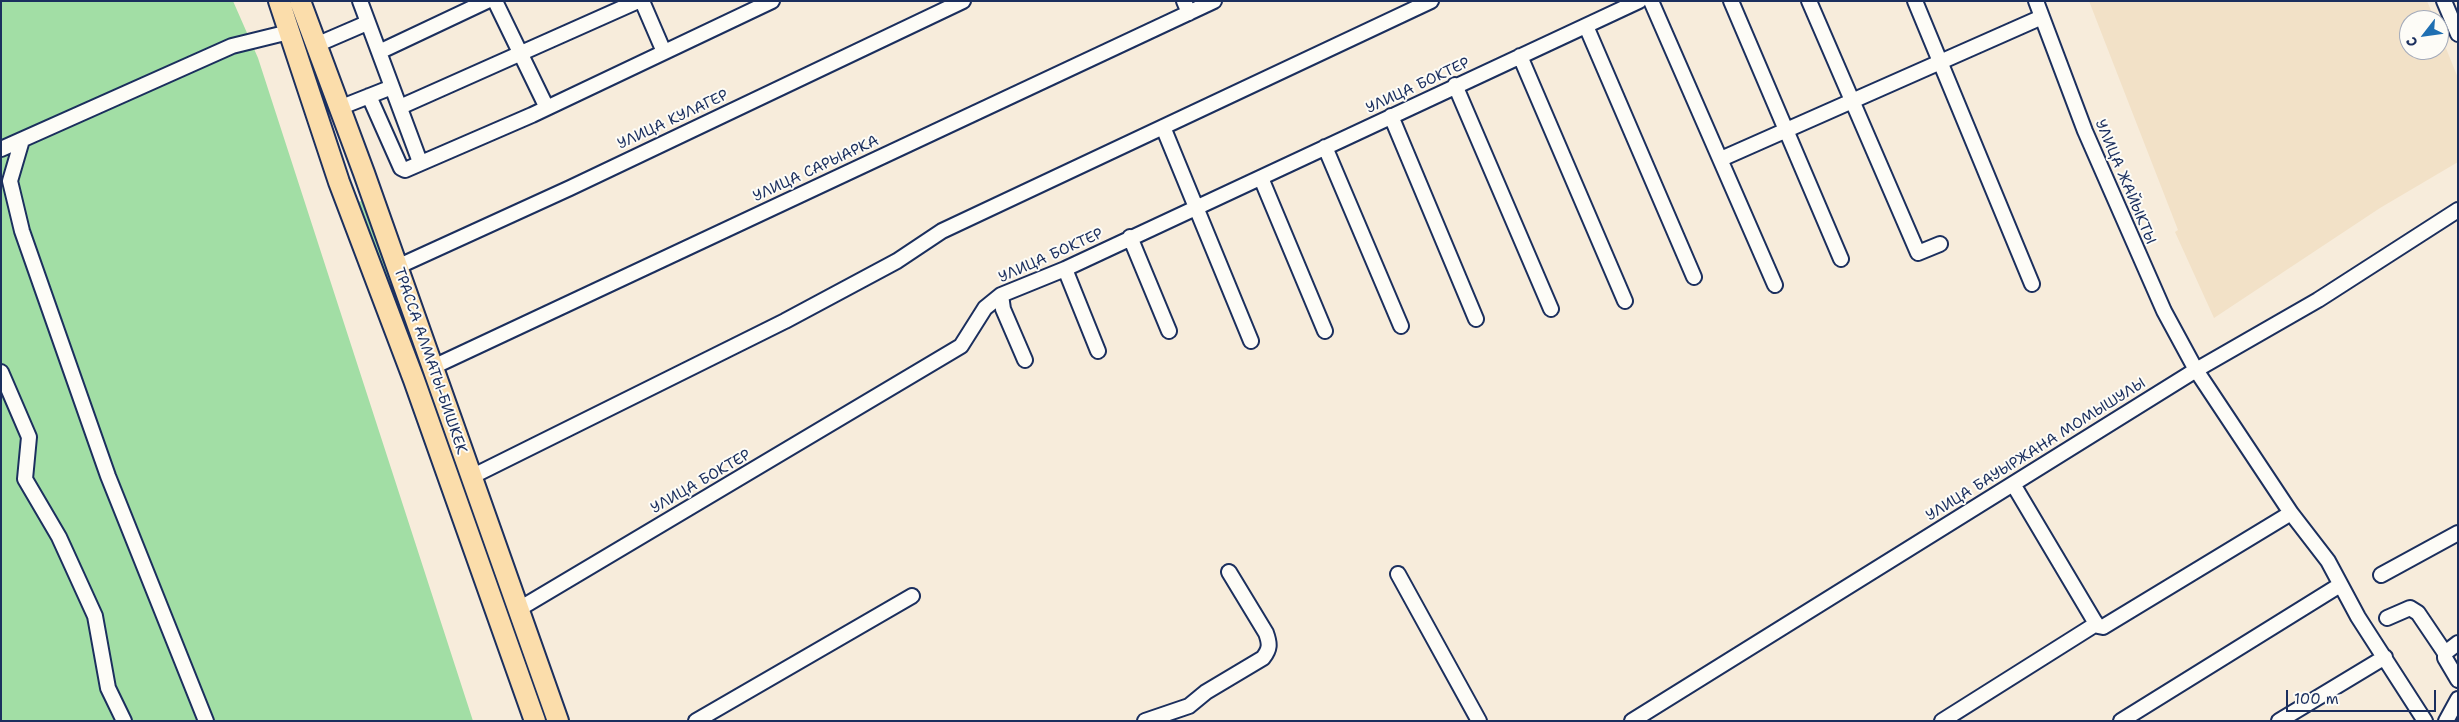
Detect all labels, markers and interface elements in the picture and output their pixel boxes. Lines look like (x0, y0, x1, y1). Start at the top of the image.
north arrow (2399, 10, 2449, 60)
text: С (2402, 34, 2422, 50)
street label: УЛИЦА БОКТЕР (1363, 54, 1473, 118)
street label: УЛИЦА КУЛАГЕР (615, 86, 731, 154)
street label: УЛИЦА ЖАЙЫКТЫ (2091, 117, 2159, 247)
street label: УЛИЦА САРЫАРКА (750, 132, 882, 206)
street label: УЛИЦА БОКТЕР (996, 225, 1106, 287)
street label: ТРАССА АЛМАТЫ-БИШКЕК (390, 265, 470, 457)
street label: УЛИЦА БАУЫРЖАНА МОМЫШУЛЫ (1923, 375, 2149, 525)
street label: УЛИЦА БОКТЕР (648, 446, 754, 518)
scale bar (2289, 680, 2439, 712)
text: 100 m (2294, 689, 2339, 709)

